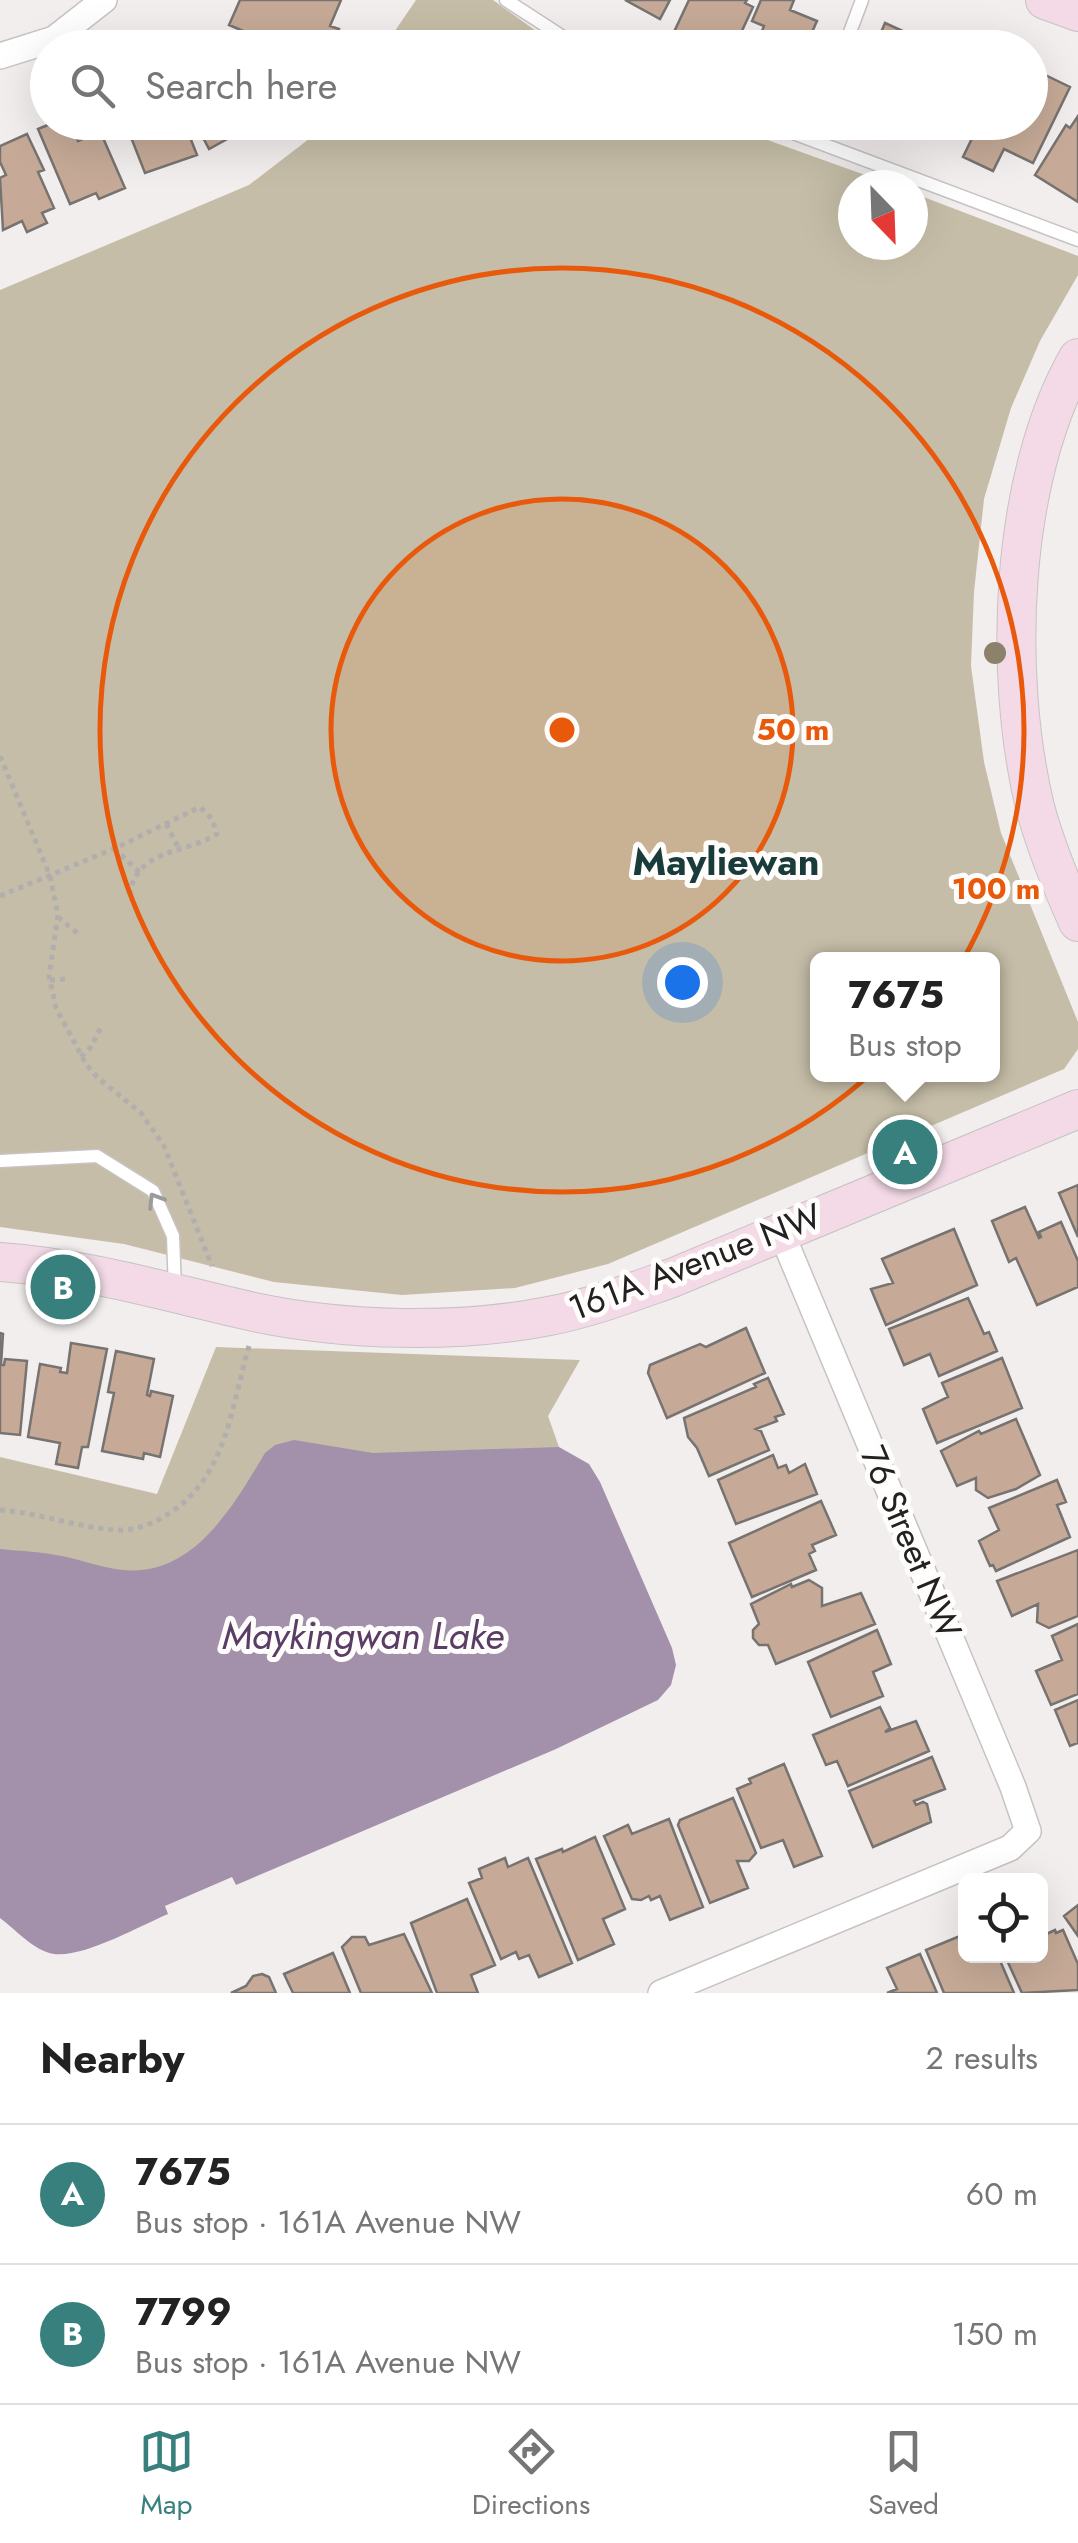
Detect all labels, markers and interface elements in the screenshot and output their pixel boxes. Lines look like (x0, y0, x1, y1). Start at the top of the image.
search box (30, 30, 1048, 140)
icon: search (65, 58, 120, 113)
text: Search here (145, 58, 337, 113)
north arrow (838, 170, 928, 260)
text: 50 m (757, 708, 829, 751)
centre of rings (544, 712, 580, 748)
district label: Mayliewan (632, 834, 820, 889)
text: 100 m (952, 867, 1040, 910)
popup (810, 952, 1000, 1082)
your location (657, 957, 708, 1008)
text: 7675 (848, 967, 944, 1022)
text: Bus stop (848, 1022, 962, 1068)
pin: A (872, 1114, 938, 1190)
street label: 161A Avenue NW (562, 1191, 829, 1333)
one-way arrow (148, 1193, 167, 1211)
pin: B (30, 1250, 96, 1324)
street label: 76 Street NW (848, 1438, 974, 1646)
water label: Maykingwan Lake (222, 1608, 504, 1663)
map controls (958, 1873, 1048, 1963)
button: locate (958, 1873, 1048, 1963)
text: Nearby (40, 2028, 184, 2089)
text: 2 results (926, 2035, 1038, 2081)
text: 7675 (135, 2144, 231, 2199)
text: A (61, 2171, 84, 2217)
text: 60 m (966, 2171, 1038, 2217)
text: Bus stop · 161A Avenue NW (135, 2199, 521, 2245)
text: 7799 (135, 2284, 232, 2339)
text: B (62, 2311, 83, 2357)
text: 150 m (952, 2311, 1038, 2357)
text: Bus stop · 161A Avenue NW (135, 2339, 521, 2385)
tab: Map (139, 2424, 194, 2525)
tab: Directions (472, 2424, 590, 2525)
tab: Saved (868, 2424, 939, 2525)

